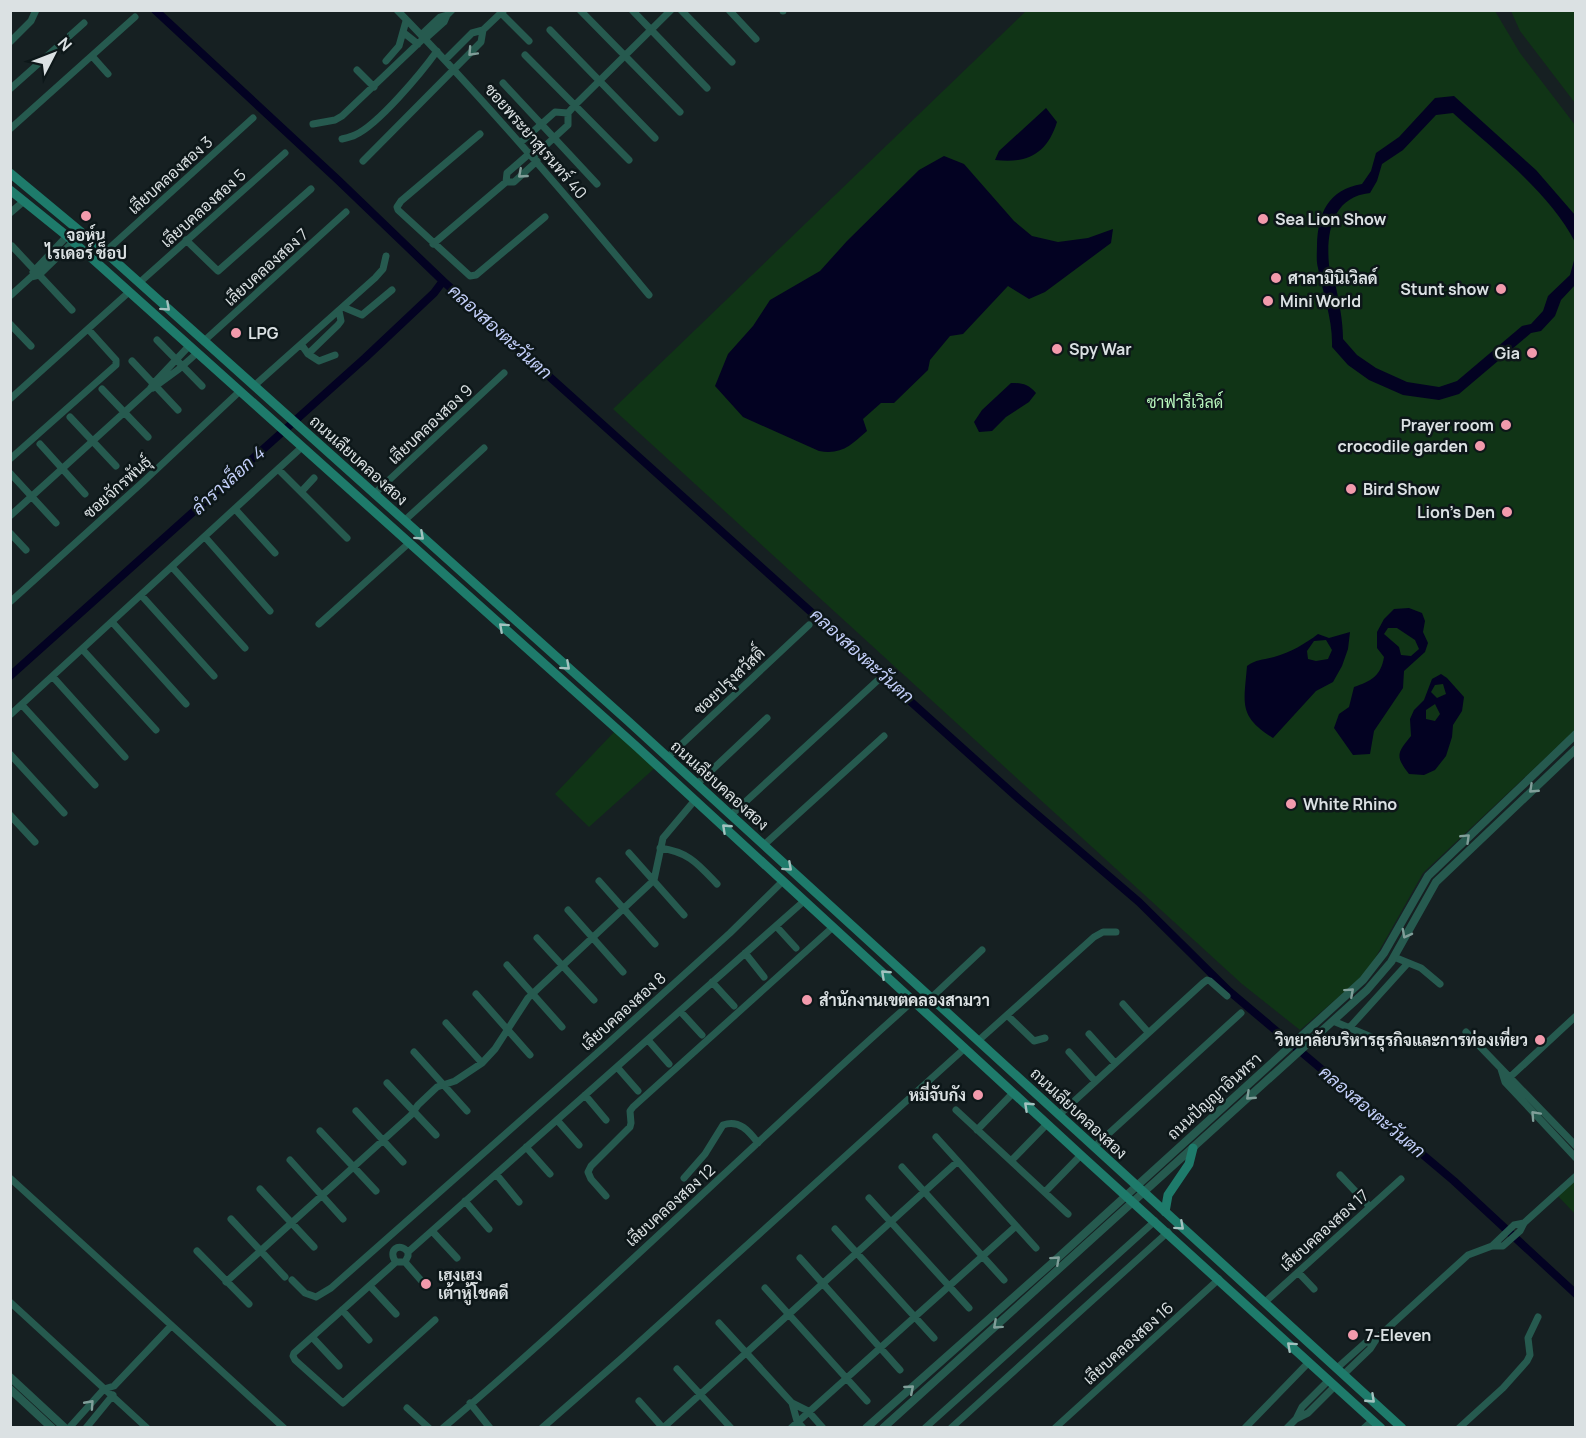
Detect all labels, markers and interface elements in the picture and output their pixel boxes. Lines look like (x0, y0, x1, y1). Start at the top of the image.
north arrow (24, 24, 84, 84)
text: N (53, 32, 77, 56)
one-way arrow (468, 45, 479, 55)
street label: ซอยพระยาสุเรนทร์ 40 (479, 78, 593, 204)
street label: เลียบคลองสอง 3 (123, 131, 217, 219)
street label: เลียบคลองสอง 5 (156, 164, 250, 252)
one-way arrow (518, 167, 529, 178)
place label: Sea Lion Show (1275, 208, 1387, 230)
marker: จอห์น ไรเดอร์ ช็อป (79, 209, 93, 223)
marker: Sea Lion Show (1256, 212, 1270, 226)
street label: เลียบคลองสอง 7 (219, 223, 313, 311)
place label: จอห์น ไรเดอร์ ช็อป (43, 224, 127, 264)
place label: ศาลามินิเวิลด์ (1288, 267, 1378, 289)
marker: ศาลามินิเวิลด์ (1269, 271, 1283, 285)
water label: คลองสองตะวันตก (444, 278, 558, 384)
place label: Stunt show (1400, 278, 1489, 300)
marker: Stunt show (1494, 282, 1508, 296)
place label: Mini World (1280, 290, 1361, 312)
marker: Mini World (1261, 294, 1275, 308)
one-way arrow (159, 300, 170, 311)
place label: LPG (248, 322, 279, 344)
marker: LPG (229, 326, 243, 340)
place label: Spy War (1069, 338, 1132, 360)
marker: Spy War (1050, 342, 1064, 356)
place label: Gia (1495, 342, 1520, 364)
marker: Gia (1525, 346, 1539, 360)
street label: เลียบคลองสอง 9 (383, 379, 477, 469)
park label: ซาฟารีเวิลด์ (1147, 390, 1223, 413)
street label: ถนนเลียบคลองสอง (305, 410, 413, 510)
place label: Prayer room (1401, 414, 1494, 436)
marker: Prayer room (1499, 418, 1513, 432)
place label: crocodile garden (1338, 435, 1468, 457)
marker: crocodile garden (1473, 439, 1487, 453)
water label: ลำรางล็อก 4 (185, 440, 269, 519)
street label: ซอยจักรพันธุ์ (78, 450, 157, 524)
place label: Bird Show (1363, 478, 1440, 500)
marker: Bird Show (1344, 482, 1358, 496)
place label: Lion's Den (1417, 501, 1495, 523)
marker: Lion's Den (1500, 505, 1514, 519)
one-way arrow (414, 529, 424, 540)
water label: คลองสองตะวันตก (806, 602, 920, 708)
one-way arrow (499, 623, 510, 634)
street label: ซอยปรุงสวัสดิ์ (686, 640, 770, 721)
one-way arrow (559, 659, 570, 670)
street label: ถนนเลียบคลองสอง (666, 735, 774, 835)
one-way arrow (1529, 782, 1539, 793)
place label: White Rhino (1303, 793, 1397, 815)
marker: White Rhino (1284, 797, 1298, 811)
one-way arrow (722, 824, 732, 835)
one-way arrow (1460, 834, 1470, 845)
one-way arrow (781, 860, 792, 871)
one-way arrow (1402, 928, 1413, 939)
street label: เลียบคลองสอง 8 (576, 967, 670, 1055)
one-way arrow (881, 970, 891, 981)
place label: สำนักงานเขตคลองสามวา (819, 989, 990, 1011)
one-way arrow (1342, 989, 1353, 1000)
marker: สำนักงานเขตคลองสามวา (800, 993, 814, 1007)
place label: วิทยาลัยบริหารธุรกิจและการท่องเที่ยว (1275, 1026, 1528, 1052)
marker: วิทยาลัยบริหารธุรกิจและการท่องเที่ยว (1533, 1033, 1547, 1047)
street label: ถนนปัญญาอินทรา (1162, 1048, 1266, 1144)
water label: คลองสองตะวันตก (1314, 1060, 1431, 1163)
street label: ถนนเลียบคลองสอง (1026, 1062, 1132, 1164)
place label: หมี่จับกัง (909, 1081, 966, 1106)
marker: หมี่จับกัง (971, 1088, 985, 1102)
one-way arrow (1246, 1089, 1257, 1100)
one-way arrow (1024, 1103, 1035, 1114)
one-way arrow (1532, 1112, 1543, 1123)
street label: เลียบคลองสอง 12 (620, 1159, 720, 1251)
street label: เลียบคลองสอง 17 (1275, 1184, 1373, 1276)
one-way arrow (1173, 1219, 1184, 1230)
one-way arrow (1049, 1256, 1060, 1267)
place label: เฮงเฮง เต้าหู้โชคดี (438, 1264, 509, 1306)
marker: เฮงเฮง เต้าหู้โชคดี (419, 1277, 433, 1291)
street label: เลียบคลองสอง 16 (1078, 1296, 1178, 1390)
one-way arrow (993, 1318, 1004, 1329)
place label: 7-Eleven (1365, 1324, 1431, 1346)
marker: 7-Eleven (1346, 1328, 1360, 1342)
one-way arrow (1288, 1342, 1298, 1353)
one-way arrow (903, 1385, 914, 1396)
one-way arrow (1364, 1392, 1375, 1403)
one-way arrow (83, 1400, 94, 1411)

